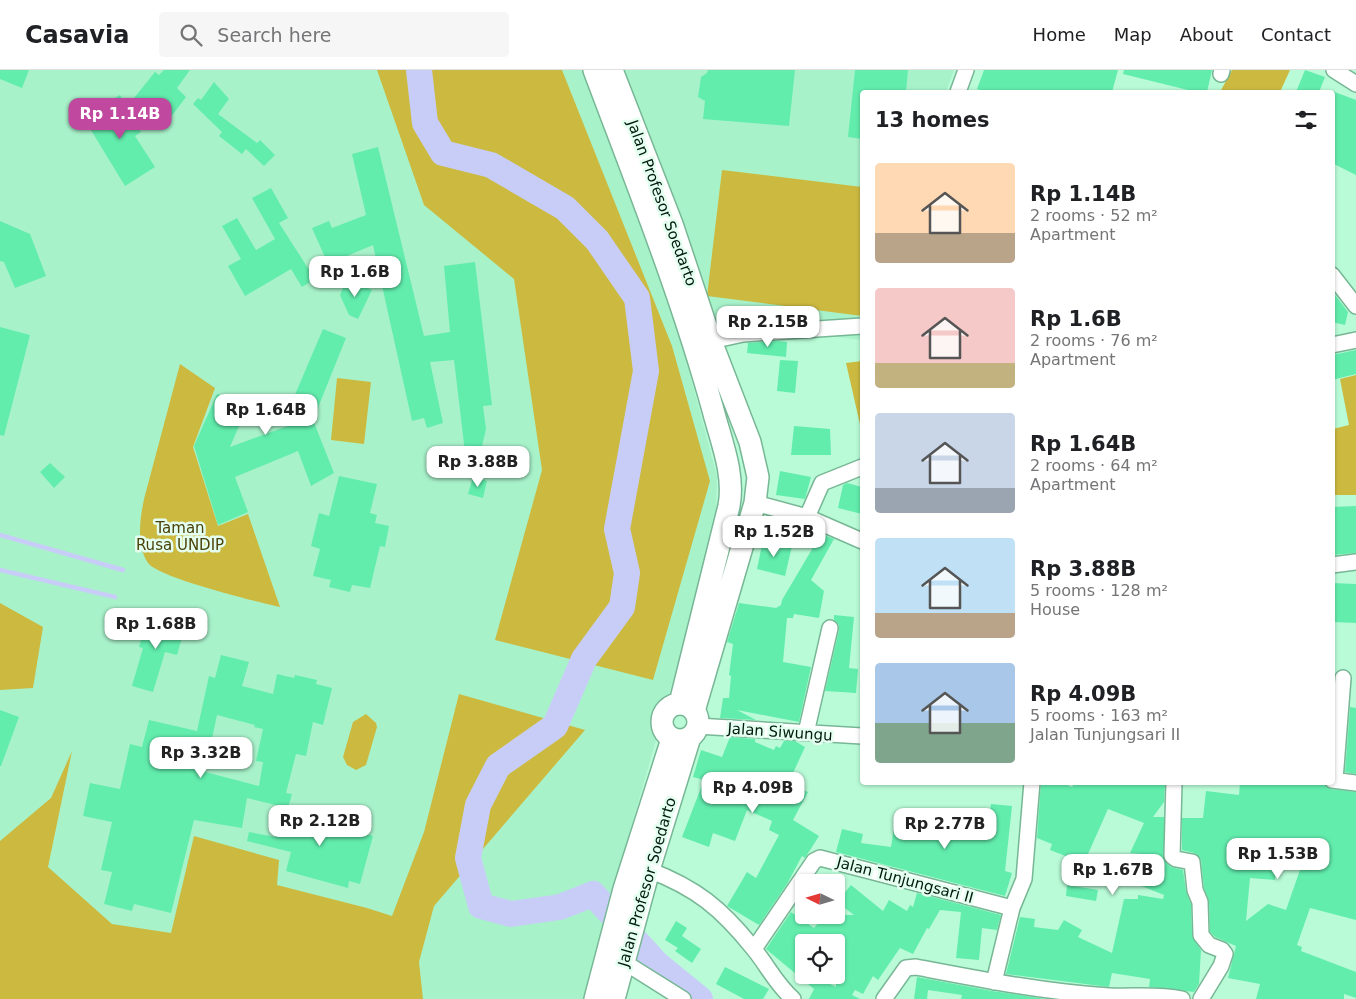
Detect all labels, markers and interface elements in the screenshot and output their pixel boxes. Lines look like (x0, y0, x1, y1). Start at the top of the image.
search box (159, 12, 509, 57)
text: Casavia (25, 21, 129, 49)
icon: search (177, 21, 205, 49)
text: Search here (217, 24, 332, 46)
text: Home (1033, 24, 1086, 45)
text: Map (1114, 24, 1152, 45)
text: About (1180, 24, 1233, 45)
text: Contact (1261, 24, 1331, 45)
pin: Rp 1.14B (68, 98, 172, 140)
text: Rp 1.14B (79, 104, 161, 123)
icon: filters (1292, 106, 1320, 134)
text: 13 homes (875, 108, 990, 132)
street label: Jalan Profesor Soedarto (623, 117, 700, 288)
text: Rp 1.14B (1030, 182, 1136, 206)
icon: home (915, 183, 975, 243)
text: 2 rooms · 52 m² (1030, 206, 1158, 225)
text: Apartment (1030, 225, 1116, 244)
pin: Rp 1.6B (309, 256, 401, 298)
text: Rp 1.6B (320, 262, 390, 281)
pin: Rp 2.15B (716, 306, 820, 348)
text: Rp 1.6B (1030, 307, 1122, 331)
icon: home (915, 308, 975, 368)
text: Rp 2.15B (727, 312, 809, 331)
text: 2 rooms · 76 m² (1030, 331, 1158, 350)
text: Apartment (1030, 350, 1116, 369)
pin: Rp 1.64B (214, 394, 318, 436)
text: Rp 1.64B (225, 400, 307, 419)
text: Rp 1.64B (1030, 432, 1136, 456)
icon: home (915, 433, 975, 493)
pin: Rp 3.88B (426, 446, 530, 488)
text: Rp 3.88B (437, 452, 519, 471)
text: 2 rooms · 64 m² (1030, 456, 1158, 475)
text: Apartment (1030, 475, 1116, 494)
pin: Rp 1.52B (722, 516, 826, 558)
park label: Taman Rusa UNDIP (136, 519, 224, 554)
text: Rp 1.52B (733, 522, 815, 541)
text: Rp 3.88B (1030, 557, 1136, 581)
icon: home (915, 558, 975, 618)
text: 5 rooms · 128 m² (1030, 581, 1168, 600)
text: House (1030, 600, 1080, 619)
pin: Rp 1.68B (104, 608, 208, 650)
text: Rp 1.68B (115, 614, 197, 633)
text: Rp 4.09B (1030, 682, 1136, 706)
icon: home (915, 683, 975, 743)
text: 5 rooms · 163 m² (1030, 706, 1168, 725)
street label: Jalan Siwungu (726, 719, 833, 745)
text: Jalan Tunjungsari II (1030, 725, 1180, 744)
pin: Rp 3.32B (149, 736, 253, 779)
text: Rp 3.32B (160, 743, 242, 762)
pin: Rp 4.09B (701, 772, 805, 814)
text: Rp 4.09B (712, 778, 794, 797)
street label: Jalan Profesor Soedarto (614, 795, 680, 970)
pin: Rp 2.12B (268, 804, 372, 847)
pin: Rp 2.77B (893, 808, 997, 850)
text: Rp 2.12B (279, 811, 361, 830)
text: Rp 2.77B (904, 814, 986, 833)
pin: Rp 1.53B (1226, 838, 1330, 880)
text: Rp 1.53B (1237, 844, 1319, 863)
street label: Jalan Tunjungsari II (834, 853, 975, 907)
pin: Rp 1.67B (1061, 854, 1165, 896)
text: Rp 1.67B (1072, 860, 1154, 879)
north arrow (795, 874, 845, 924)
map controls (795, 874, 845, 984)
button: locate (795, 934, 845, 984)

